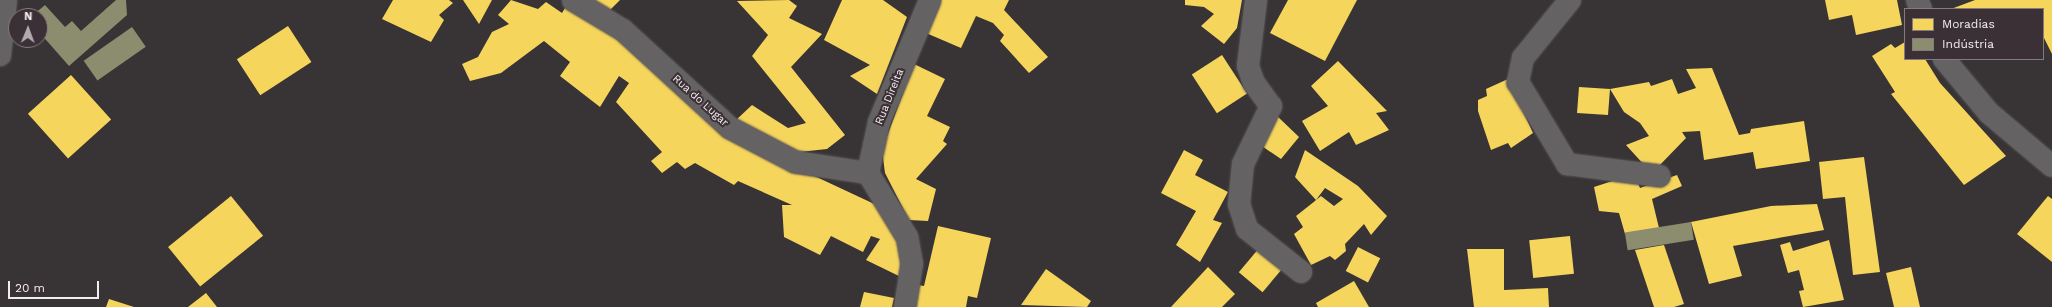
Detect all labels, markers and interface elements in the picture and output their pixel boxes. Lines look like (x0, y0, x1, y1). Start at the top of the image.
north arrow (8, 8, 48, 48)
legend (1904, 8, 2044, 60)
text: N (24, 10, 32, 23)
text: Moradias (1942, 17, 1995, 31)
text: Indústria (1942, 37, 1994, 51)
street label: Rua Direita (873, 67, 907, 127)
street label: Rua do Lugar (669, 72, 731, 130)
scale bar (10, 273, 101, 299)
text: 20 m (15, 281, 45, 295)

